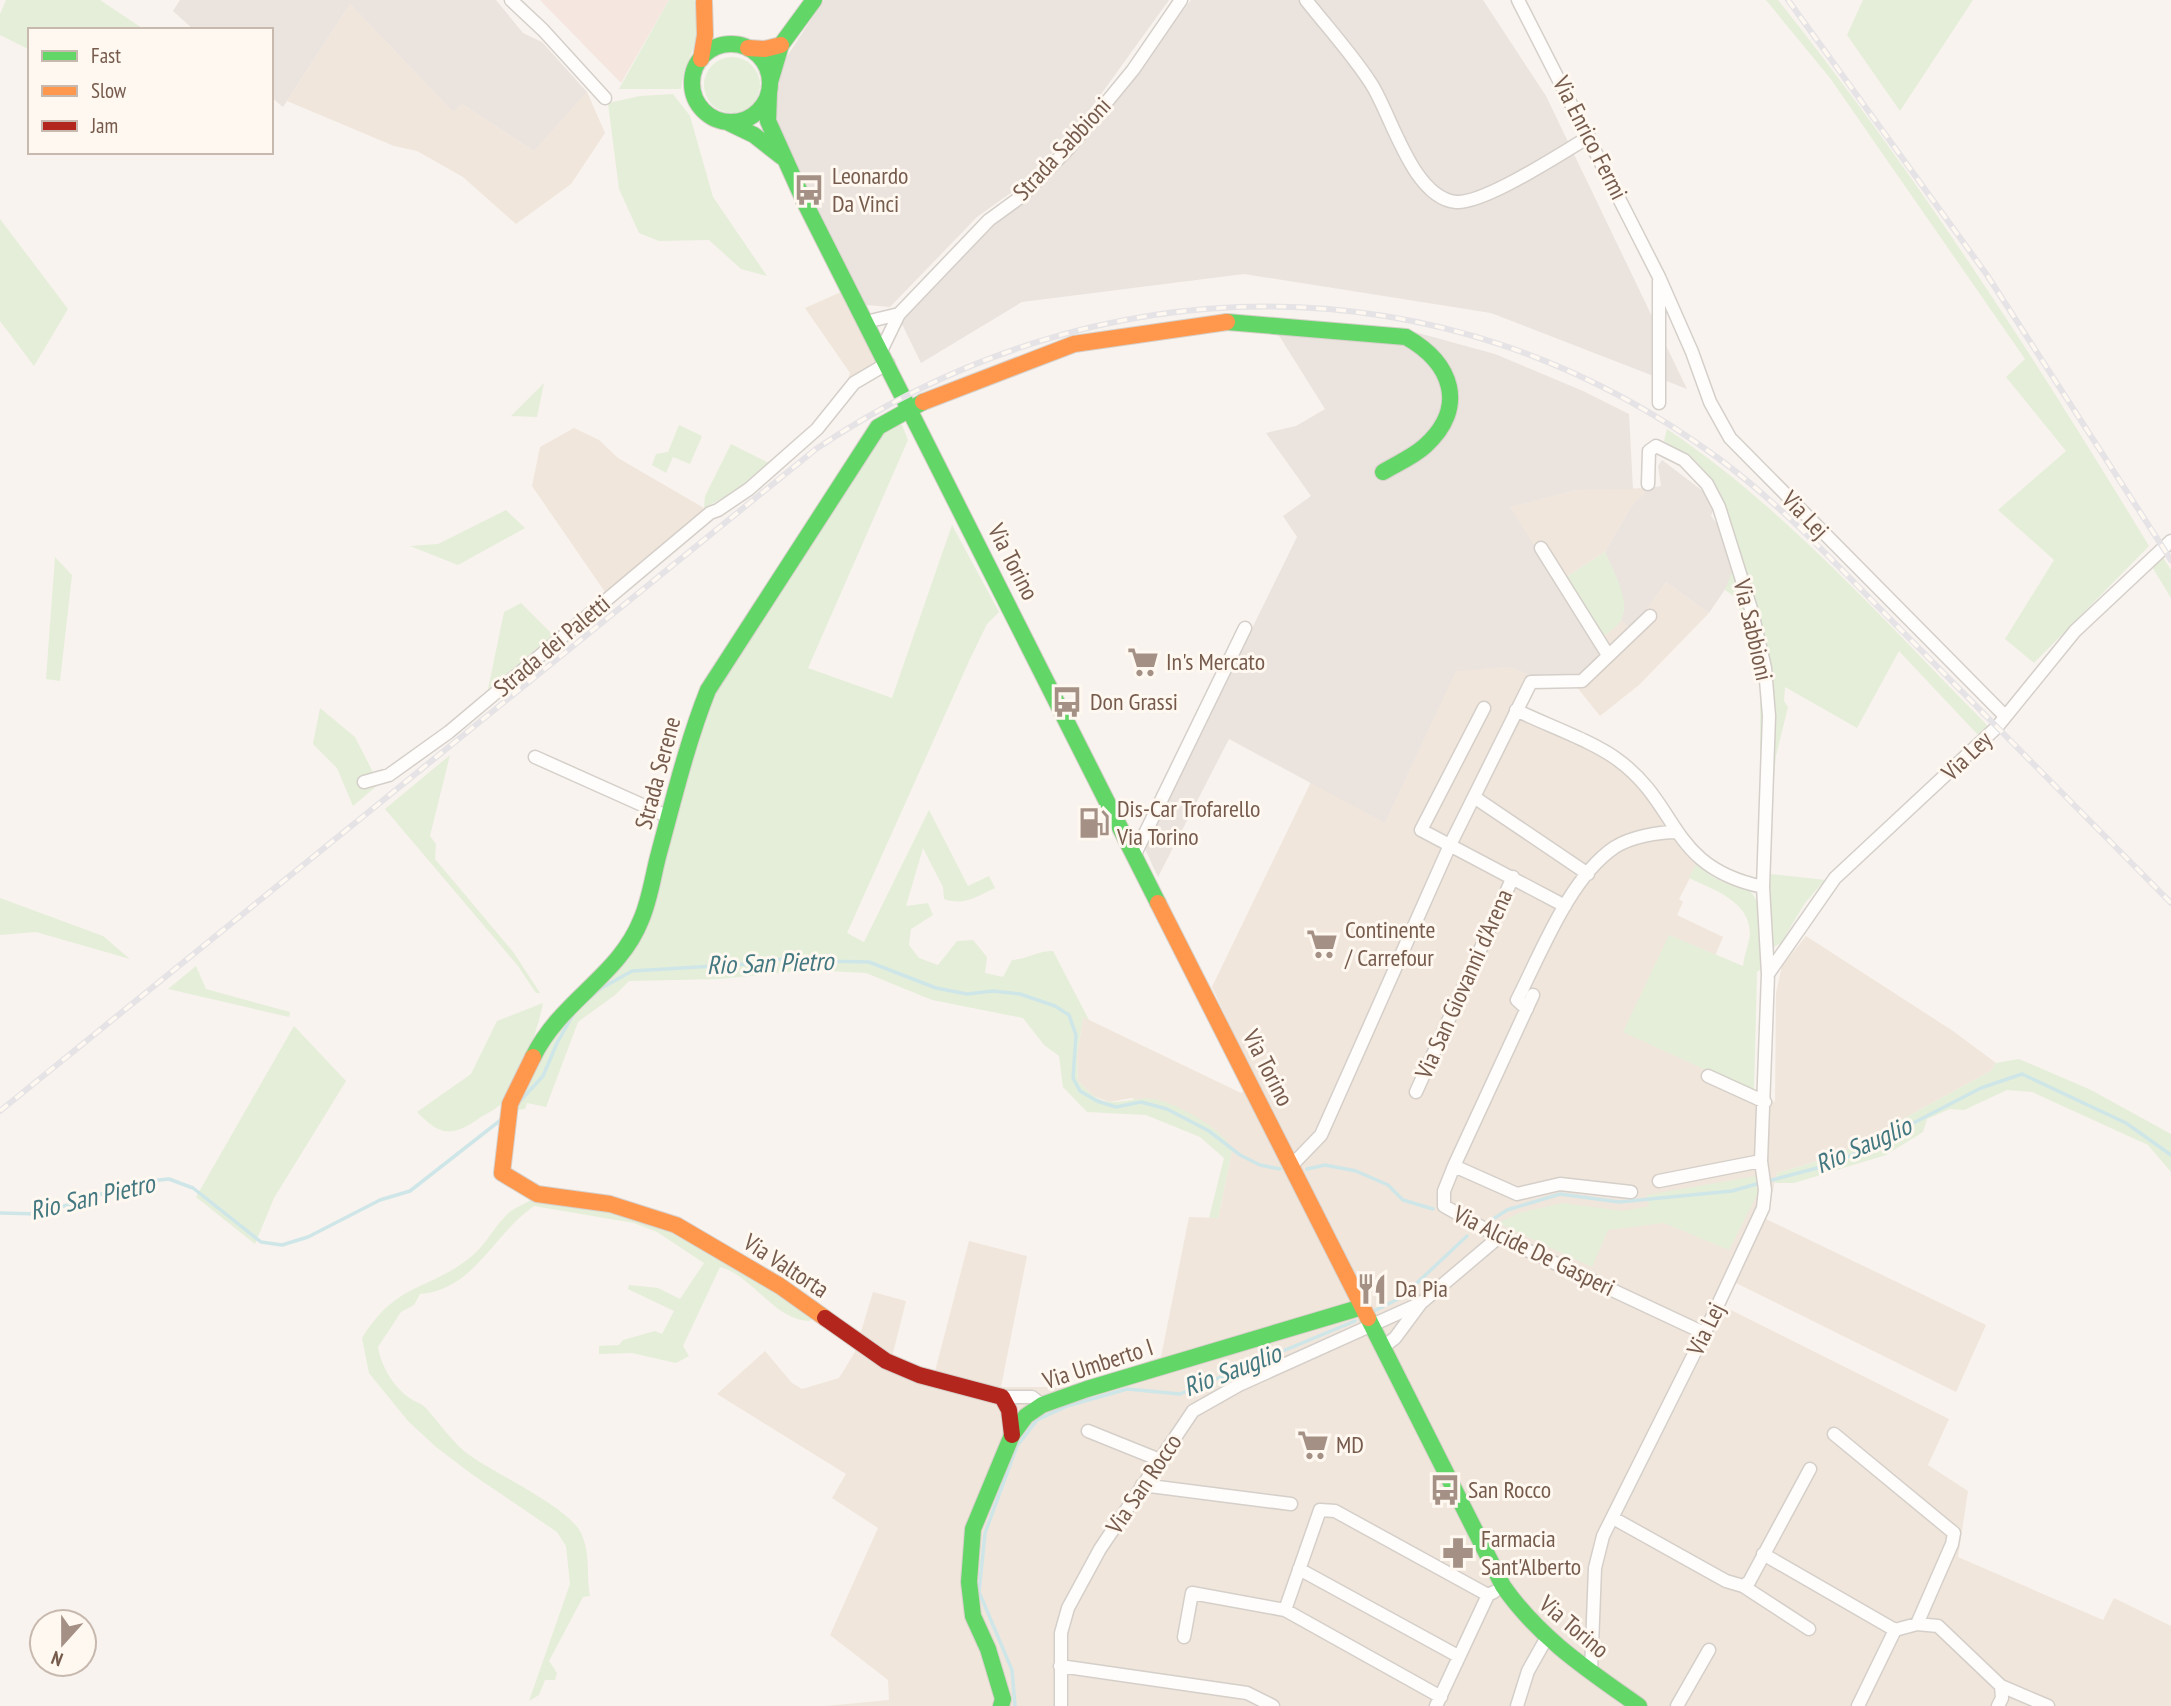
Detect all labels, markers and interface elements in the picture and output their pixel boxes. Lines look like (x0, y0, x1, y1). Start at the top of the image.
legend (28, 28, 273, 154)
text: Fast (91, 42, 121, 69)
street label: Via Enrico Fermi (1546, 70, 1635, 205)
text: Slow (91, 77, 127, 104)
street label: Strada Sabbioni (1006, 90, 1117, 207)
text: Jam (90, 112, 118, 139)
place label: Leonardo Da Vinci (832, 160, 908, 219)
bus stop icon: Leonardo Da Vinci (792, 173, 826, 207)
street label: Via Lej (1774, 483, 1836, 545)
street label: Via Torino (981, 517, 1046, 605)
street label: Via Sabbioni (1727, 575, 1780, 684)
street label: Strada dei Paletti (487, 588, 616, 703)
supermarket icon: In's Mercato (1126, 645, 1160, 679)
place label: In's Mercato (1166, 646, 1265, 677)
bus stop icon: Don Grassi (1050, 685, 1084, 719)
place label: Don Grassi (1090, 686, 1178, 717)
street label: Strada Serene (628, 713, 687, 833)
street label: Via Ley (1934, 724, 1998, 788)
place label: Dis-Car Trofarello Via Torino (1116, 793, 1260, 852)
fuel station icon: Dis-Car Trofarello Via Torino (1077, 806, 1111, 840)
street label: Via San Giovanni d'Arena (1407, 884, 1519, 1084)
place label: Continente / Carrefour (1344, 914, 1435, 973)
supermarket icon: Continente / Carrefour (1305, 927, 1339, 961)
water label: Rio San Pietro (706, 944, 836, 981)
street label: Via Torino (1236, 1023, 1301, 1111)
water label: Rio Sauglio (1810, 1108, 1918, 1180)
water label: Rio San Pietro (26, 1166, 159, 1227)
street label: Via Alcide De Gasperi (1448, 1198, 1620, 1303)
street label: Via Valtorta (737, 1226, 835, 1305)
restaurant icon: Da Pia (1355, 1272, 1389, 1306)
place label: Da Pia (1395, 1273, 1448, 1304)
street label: Via Lej (1679, 1297, 1732, 1361)
street label: Via Umberto I (1038, 1331, 1157, 1396)
water label: Rio Sauglio (1178, 1335, 1287, 1403)
street label: Via San Rocco (1098, 1428, 1188, 1541)
supermarket icon: MD (1296, 1428, 1330, 1462)
place label: MD (1336, 1429, 1364, 1460)
bus stop icon: San Rocco (1428, 1473, 1462, 1507)
place label: San Rocco (1468, 1474, 1551, 1505)
place label: Farmacia Sant'Alberto (1481, 1523, 1581, 1582)
pharmacy icon: Farmacia Sant'Alberto (1441, 1536, 1475, 1570)
street label: Via Torino (1532, 1588, 1616, 1665)
north arrow (28, 1608, 98, 1678)
text: N (48, 1646, 66, 1672)

